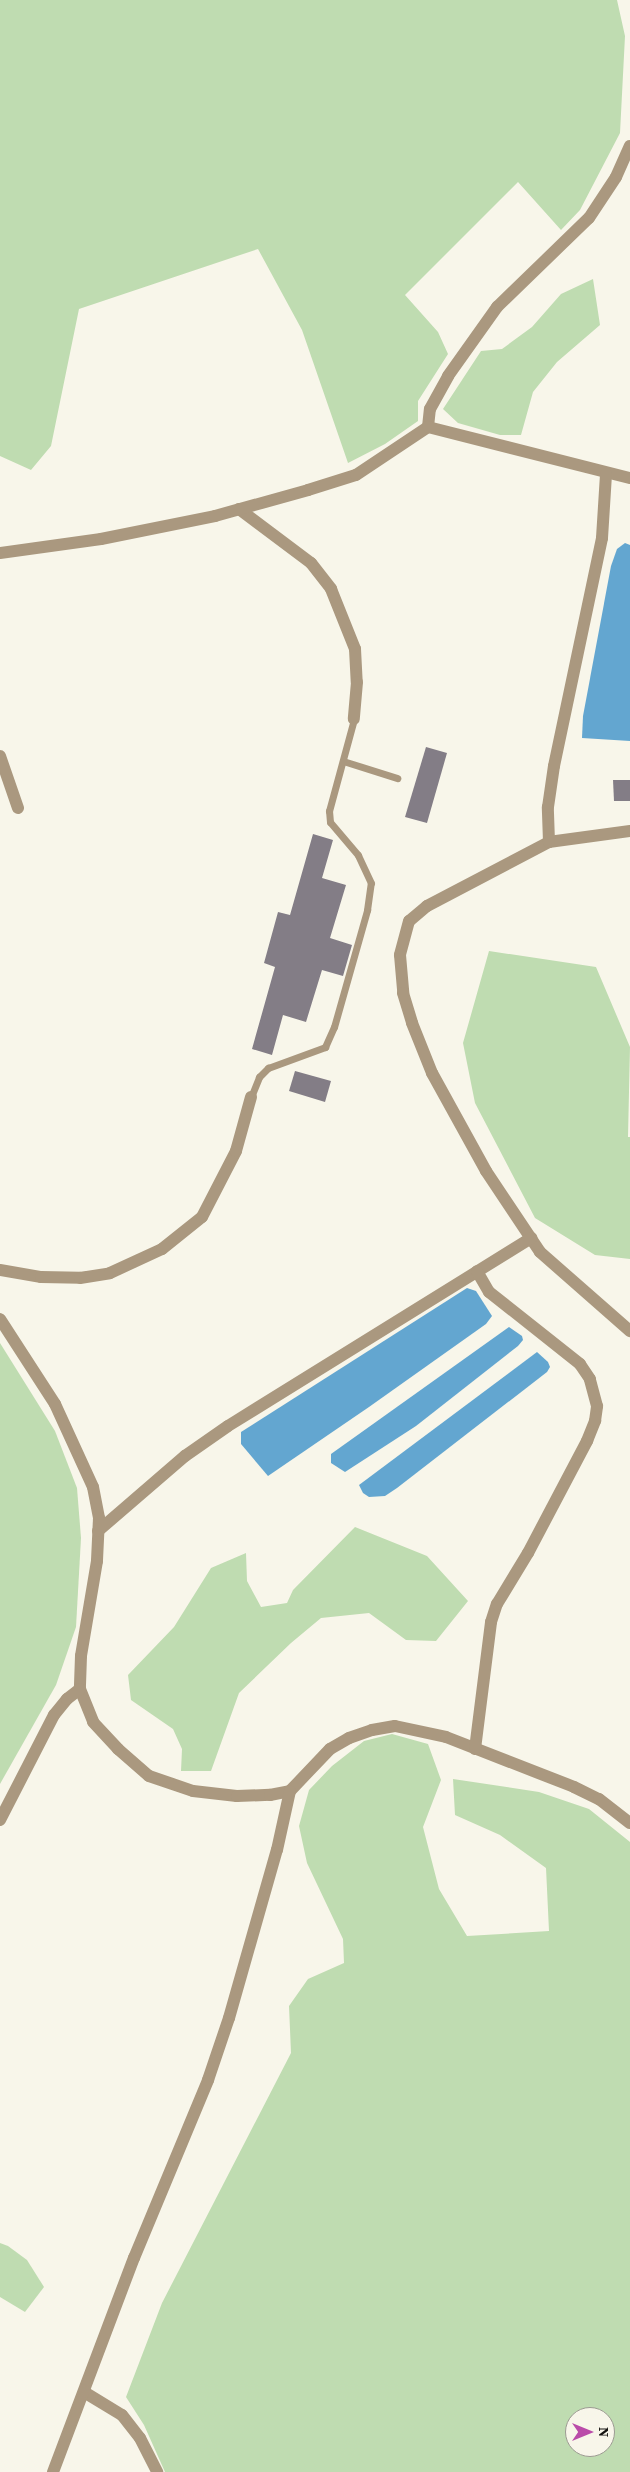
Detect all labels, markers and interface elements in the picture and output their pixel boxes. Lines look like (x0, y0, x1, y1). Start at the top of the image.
north arrow (565, 2407, 615, 2457)
text: N (594, 2427, 614, 2437)

